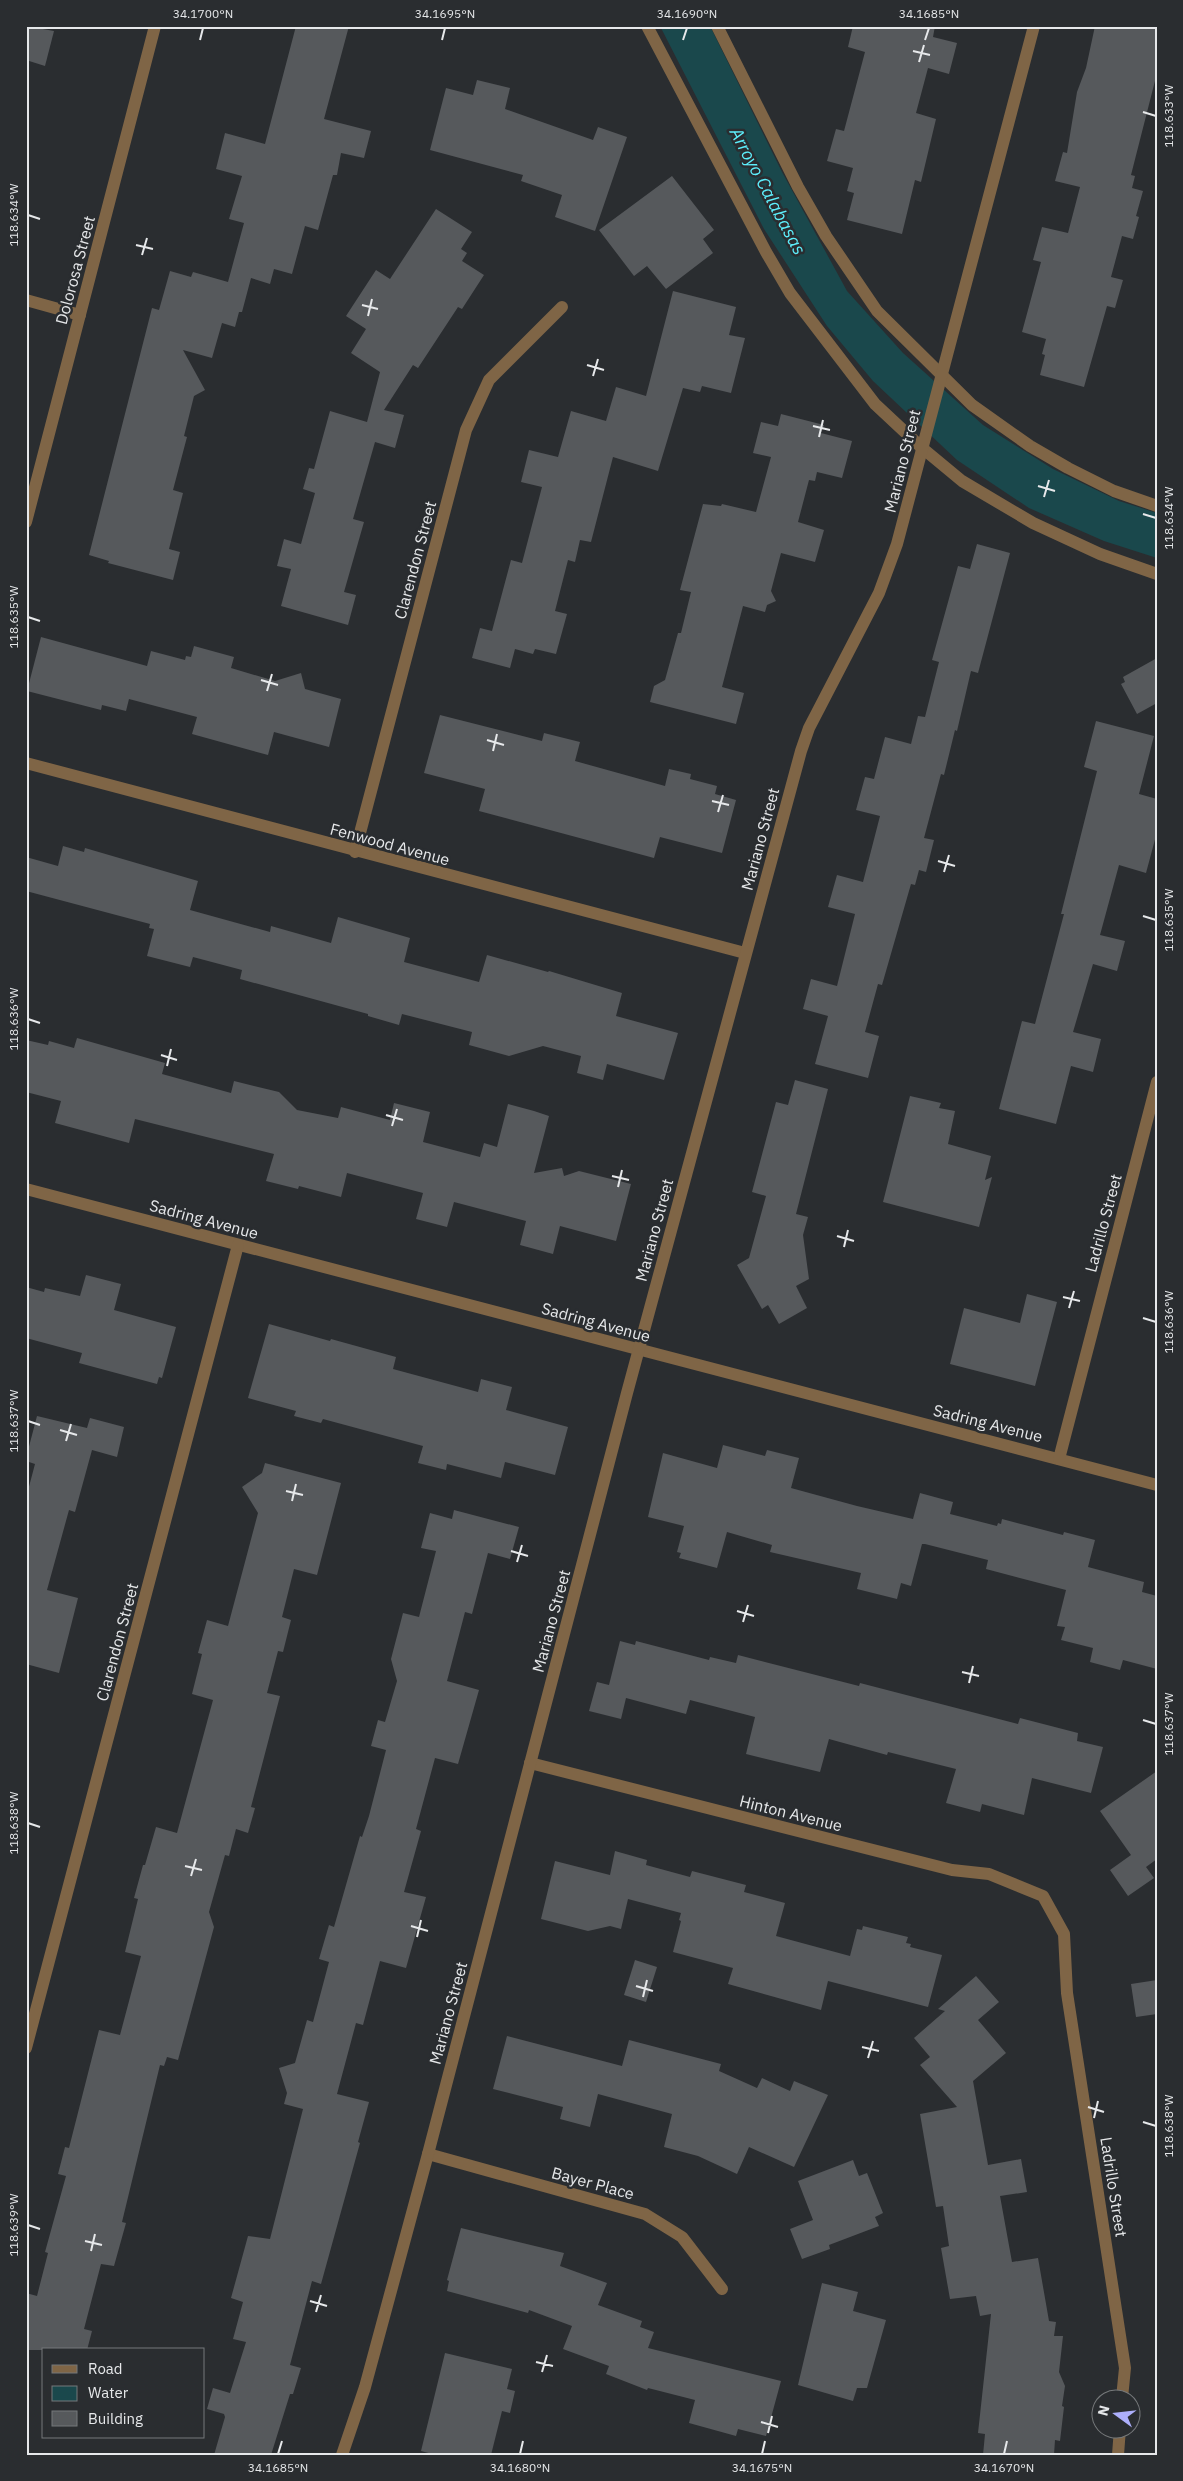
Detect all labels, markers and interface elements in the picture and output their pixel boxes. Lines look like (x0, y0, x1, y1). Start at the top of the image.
text: 34.1700°N (173, 6, 233, 21)
text: 34.1695°N (415, 6, 475, 21)
text: 34.1690°N (657, 6, 717, 21)
text: 34.1685°N (899, 6, 959, 21)
text: 118.633°W (1161, 84, 1176, 147)
water label: Arroyo Calabasas (724, 122, 811, 259)
text: 118.634°W (6, 183, 21, 246)
street label: Dolorosa Street (51, 213, 99, 327)
street label: Mariano Street (880, 407, 924, 515)
text: 118.634°W (1161, 486, 1176, 549)
street label: Clarendon Street (390, 499, 440, 621)
text: 118.635°W (6, 585, 21, 648)
street label: Mariano Street (737, 785, 783, 893)
street label: Fenwood Avenue (328, 818, 452, 870)
text: 118.635°W (1161, 888, 1176, 951)
text: 118.636°W (6, 987, 21, 1050)
street label: Ladrillo Street (1080, 1172, 1126, 1274)
street label: Mariano Street (631, 1176, 677, 1284)
street label: Sadring Avenue (147, 1195, 261, 1243)
text: 118.636°W (1161, 1290, 1176, 1353)
street label: Sadring Avenue (539, 1298, 653, 1346)
text: 118.637°W (6, 1389, 21, 1452)
street label: Sadring Avenue (931, 1400, 1045, 1446)
street label: Mariano Street (528, 1567, 574, 1675)
street label: Clarendon Street (92, 1581, 142, 1703)
text: 118.637°W (1161, 1692, 1176, 1755)
text: 118.638°W (6, 1791, 21, 1854)
street label: Hinton Avenue (738, 1791, 845, 1835)
street label: Mariano Street (425, 1959, 471, 2067)
text: 118.638°W (1161, 2094, 1176, 2157)
street label: Ladrillo Street (1096, 2136, 1132, 2238)
street label: Bayer Place (550, 2162, 637, 2204)
text: 118.639°W (6, 2193, 21, 2256)
legend (42, 2348, 205, 2438)
text: Road (88, 2359, 123, 2378)
text: Water (88, 2383, 129, 2402)
north arrow (1090, 2388, 1140, 2438)
text: N (1093, 2403, 1113, 2418)
text: Building (88, 2409, 143, 2428)
text: 34.1685°N (248, 2460, 308, 2475)
text: 34.1680°N (490, 2460, 550, 2475)
text: 34.1675°N (732, 2460, 792, 2475)
text: 34.1670°N (974, 2460, 1034, 2475)

